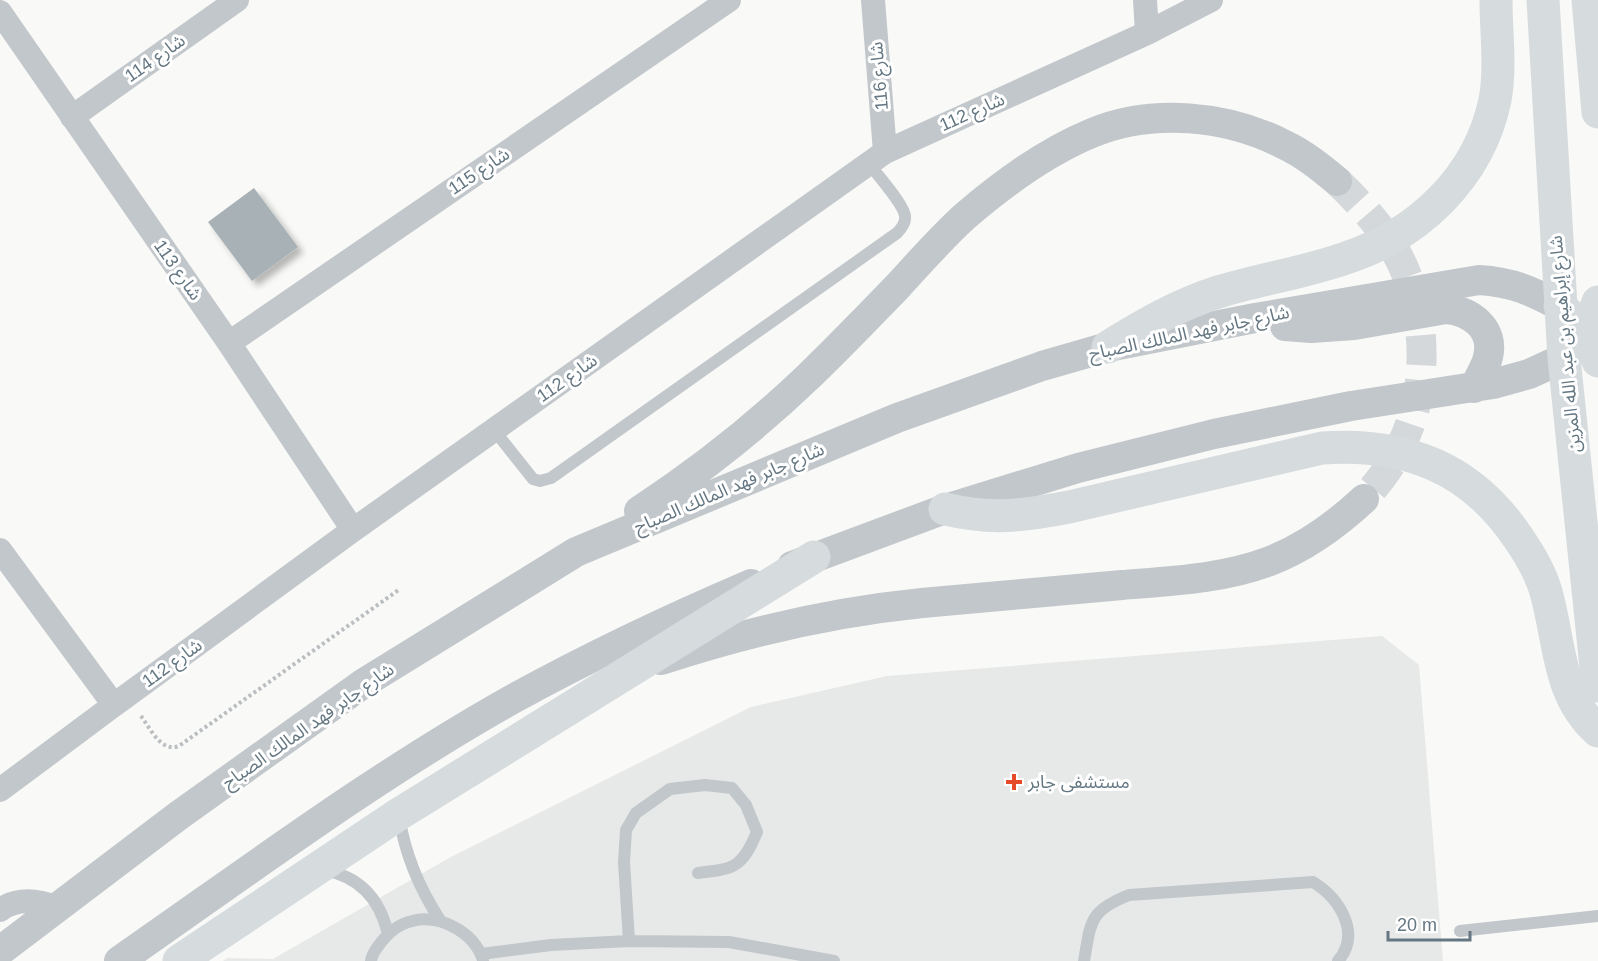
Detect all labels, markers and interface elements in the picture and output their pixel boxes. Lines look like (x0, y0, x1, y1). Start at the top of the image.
street label: شارع 114 (121, 30, 191, 89)
street label: شارع 116 (866, 41, 896, 111)
street label: شارع 112 (937, 89, 1009, 139)
street label: شارع 115 (445, 143, 515, 202)
street label: شارع إبراهيم بن عبد الله المزين (1546, 234, 1588, 453)
street label: شارع 113 (147, 236, 206, 306)
street label: شارع جابر فهد المالك الصباح (1087, 302, 1292, 368)
street label: شارع 112 (533, 350, 603, 409)
street label: شارع جابر فهد المالك الصباح (631, 439, 829, 541)
street label: شارع 112 (138, 635, 208, 695)
street label: شارع جابر فهد المالك الصباح (219, 659, 400, 796)
place label: مستشفى جابر (1027, 772, 1130, 793)
marker: مستشفى جابر (1005, 773, 1023, 791)
scale bar (1388, 904, 1470, 942)
text: 20 m (1397, 915, 1437, 935)

